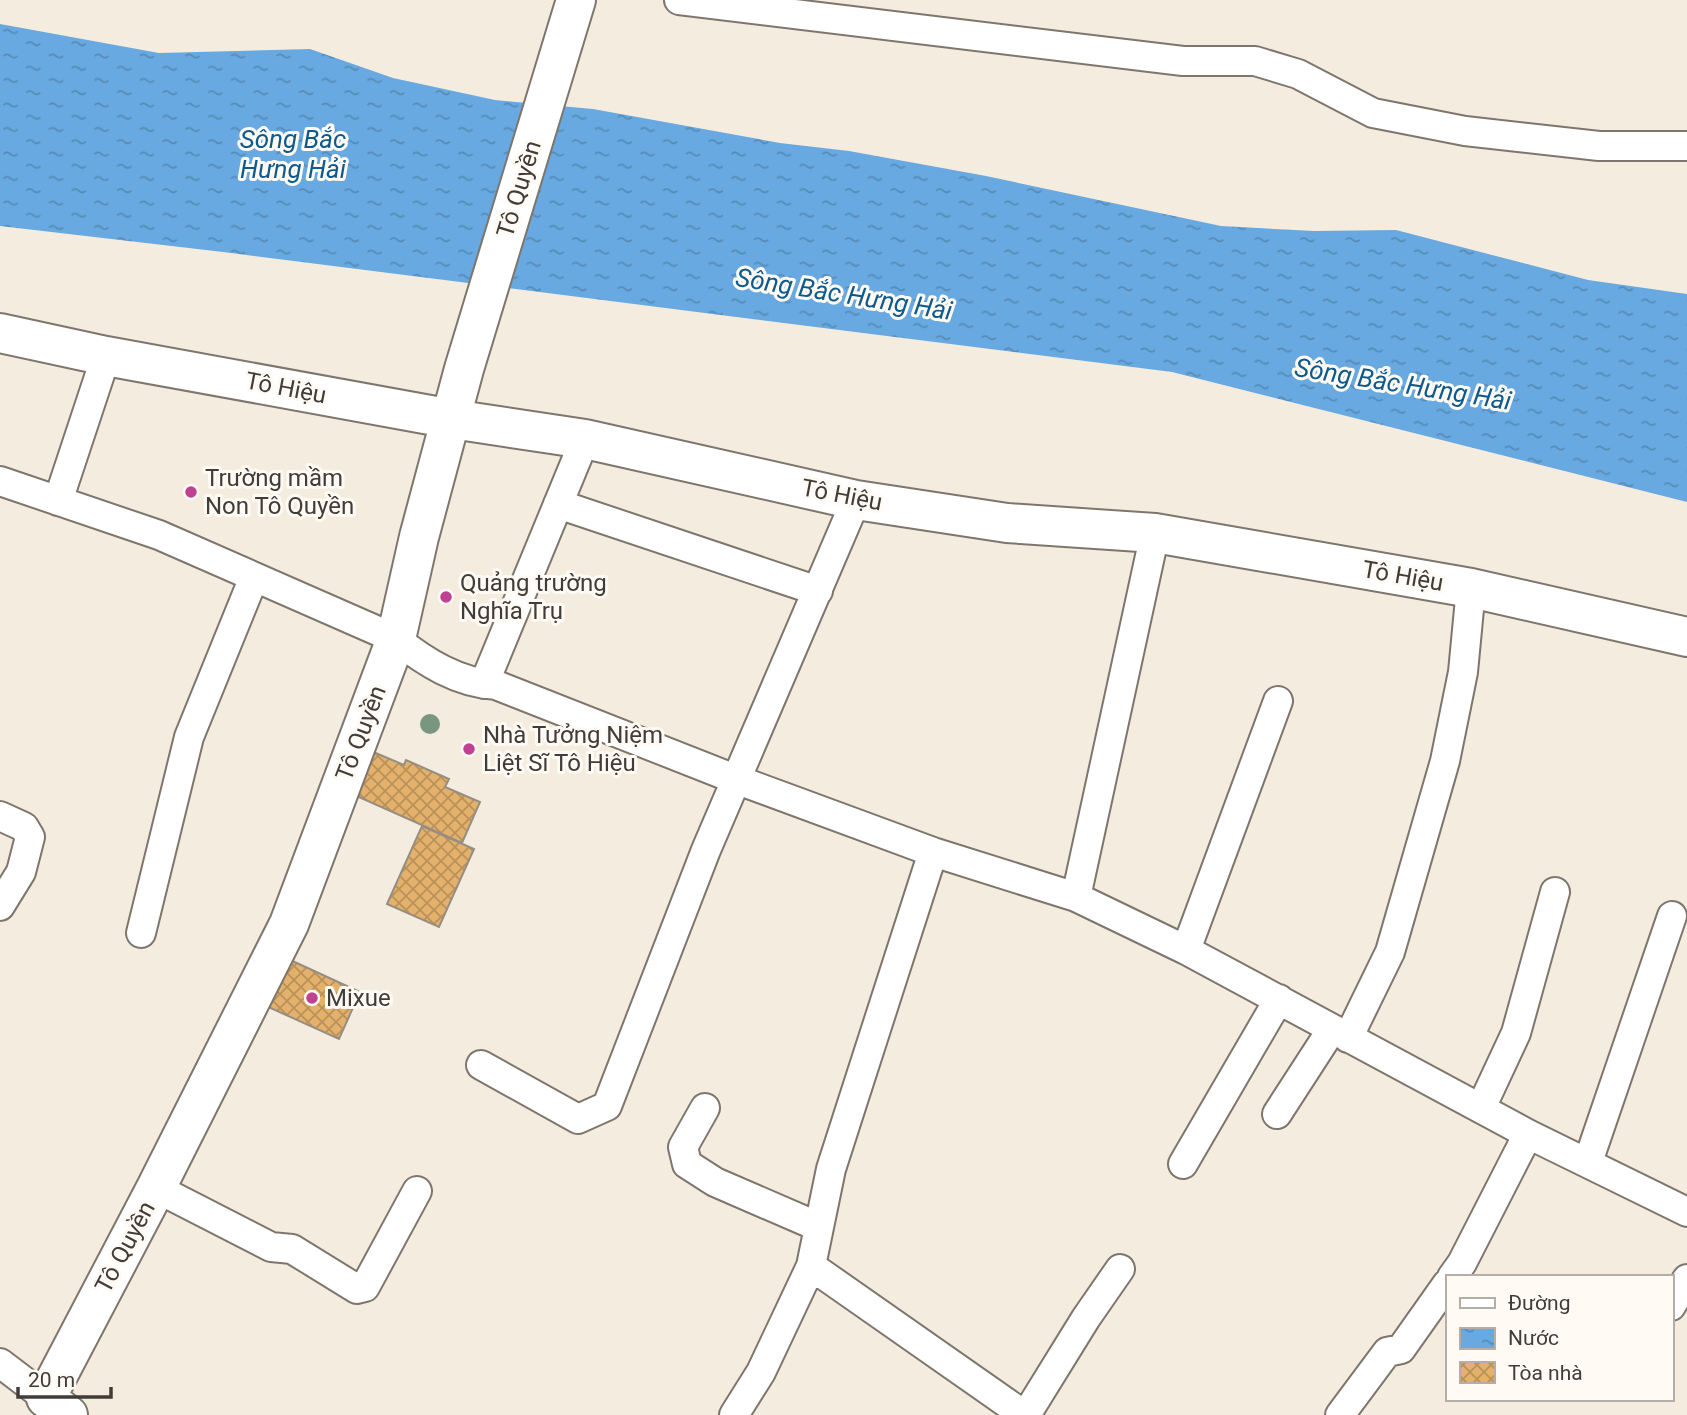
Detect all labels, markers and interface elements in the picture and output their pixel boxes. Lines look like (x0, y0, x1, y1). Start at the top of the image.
water label: Sông Bắc Hưng Hải (240, 124, 347, 184)
street label: Tô Quyền (491, 137, 547, 241)
water label: Sông Bắc Hưng Hải (734, 262, 955, 326)
water label: Sông Bắc Hưng Hải (1293, 352, 1514, 416)
street label: Tô Hiệu (243, 366, 329, 410)
place label: Trường mầm Non Tô Quyền (205, 464, 354, 520)
street label: Tô Hiệu (799, 473, 885, 517)
marker: Trường mầm Non Tô Quyền (183, 484, 199, 500)
street label: Tô Hiệu (1360, 555, 1446, 597)
place label: Quảng trường Nghĩa Trụ (460, 569, 607, 625)
marker: Quảng trường Nghĩa Trụ (438, 589, 454, 605)
street label: Tô Quyền (330, 681, 392, 785)
place label: Nhà Tưởng Niệm Liệt Sĩ Tô Hiệu (483, 721, 663, 777)
marker: Nhà Tưởng Niệm Liệt Sĩ Tô Hiệu (461, 741, 477, 757)
place label: Mixue (326, 984, 391, 1012)
marker: Mixue (304, 990, 320, 1006)
street label: Tô Quyền (89, 1196, 161, 1298)
legend (1446, 1275, 1673, 1401)
text: Đường (1508, 1291, 1570, 1315)
text: Nước (1508, 1326, 1559, 1350)
scale bar (18, 1356, 110, 1400)
text: Tòa nhà (1508, 1361, 1583, 1385)
text: 20 m (28, 1368, 75, 1392)

